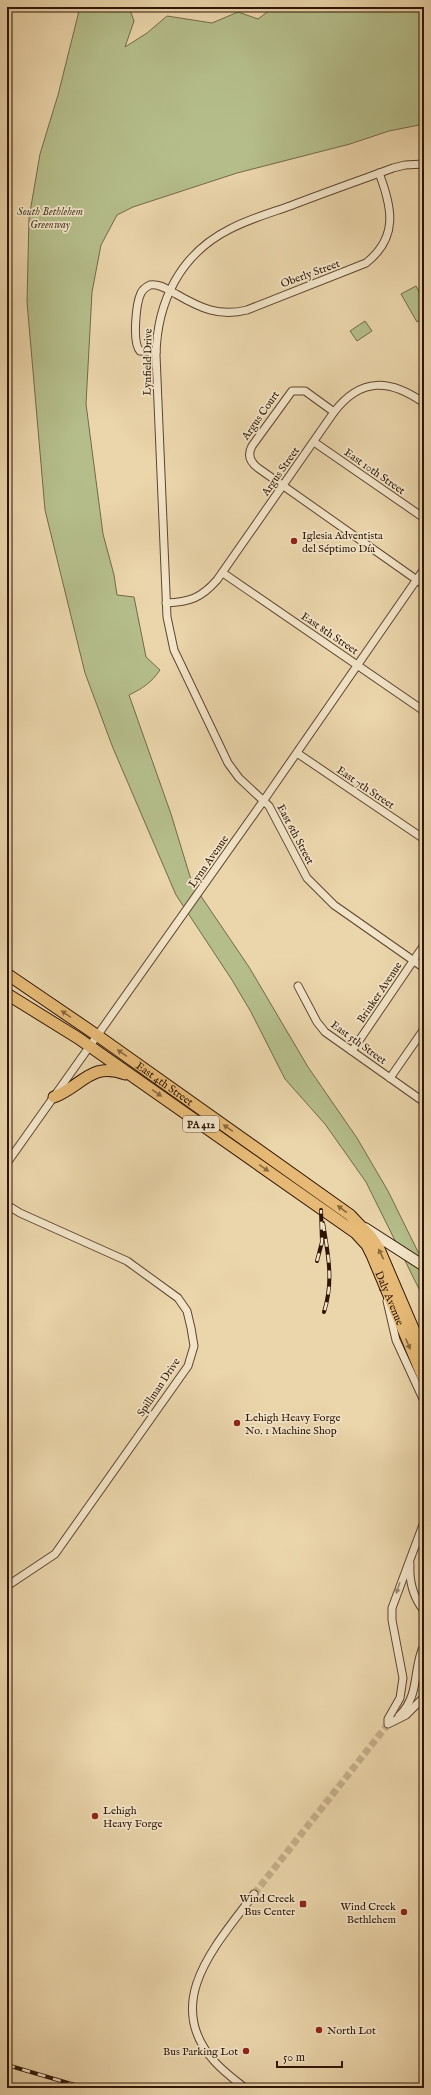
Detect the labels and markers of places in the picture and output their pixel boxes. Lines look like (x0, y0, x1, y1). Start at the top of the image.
place label: Iglesia Adventista del Séptimo Día (302, 529, 383, 556)
marker: Iglesia Adventista del Séptimo Día (289, 536, 299, 546)
place label: Lehigh Heavy Forge No. 1 Machine Shop (245, 1411, 341, 1438)
marker: Lehigh Heavy Forge No. 1 Machine Shop (232, 1418, 242, 1428)
place label: Lehigh Heavy Forge (103, 1804, 163, 1831)
marker: Lehigh Heavy Forge (90, 1811, 100, 1821)
place label: Wind Creek Bus Center (240, 1892, 295, 1919)
marker: Wind Creek Bus Center (298, 1899, 308, 1909)
place label: Wind Creek Bethlehem (341, 1900, 396, 1927)
marker: Wind Creek Bethlehem (399, 1907, 409, 1917)
place label: North Lot (327, 2024, 376, 2038)
marker: North Lot (314, 2025, 324, 2035)
place label: Bus Parking Lot (163, 2045, 238, 2059)
marker: Bus Parking Lot (241, 2046, 251, 2056)

